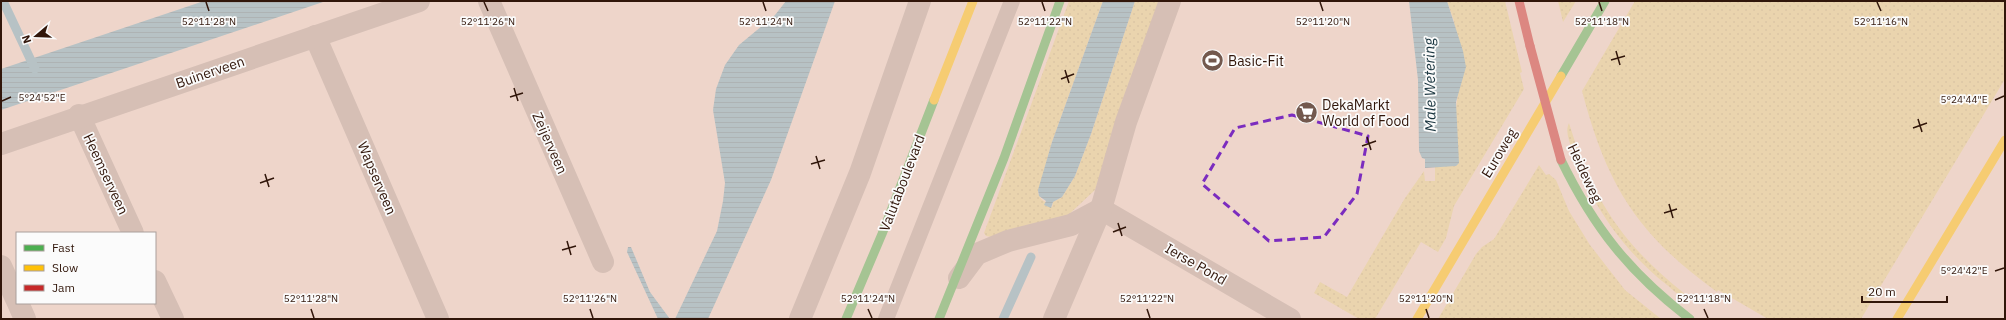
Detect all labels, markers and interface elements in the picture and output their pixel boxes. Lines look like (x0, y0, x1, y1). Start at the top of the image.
text: 52°11'28"N (182, 15, 236, 28)
text: 52°11'26"N (461, 15, 515, 28)
text: 52°11'24"N (739, 15, 793, 28)
text: 52°11'22"N (1018, 15, 1072, 28)
text: 52°11'20"N (1296, 15, 1350, 28)
text: 52°11'18"N (1575, 15, 1629, 28)
text: 52°11'16"N (1854, 15, 1908, 28)
north arrow (16, 16, 56, 56)
text: N (19, 33, 34, 45)
water label: Male Wetering (1419, 37, 1440, 132)
sports icon: Basic-Fit (1199, 48, 1225, 74)
street label: Buinerveen (173, 52, 247, 92)
place label: Basic-Fit (1228, 52, 1284, 70)
text: 5°24'52"E (18, 91, 66, 104)
text: 5°24'44"E (1940, 93, 1988, 106)
place label: DekaMarkt World of Food (1322, 96, 1409, 130)
supermarket icon: DekaMarkt World of Food (1294, 100, 1320, 126)
street label: Zeijerveen (528, 109, 572, 177)
street label: Euroweg (1477, 124, 1521, 181)
street label: Heemserveen (79, 131, 133, 217)
street label: Valutaboulevard (875, 132, 929, 234)
street label: Wapserveen (354, 139, 400, 217)
street label: Heideweg (1564, 141, 1607, 206)
legend (16, 232, 156, 304)
street label: Ierse Pond (1162, 239, 1230, 289)
text: Fast (52, 240, 75, 255)
text: Slow (52, 260, 78, 275)
text: 5°24'42"E (1940, 264, 1988, 277)
scale bar (1862, 278, 1947, 304)
text: Jam (52, 280, 75, 295)
text: 20 m (1868, 284, 1896, 299)
text: 52°11'28"N (284, 292, 338, 305)
text: 52°11'26"N (563, 292, 617, 305)
text: 52°11'24"N (841, 292, 895, 305)
text: 52°11'22"N (1120, 292, 1174, 305)
text: 52°11'20"N (1399, 292, 1453, 305)
text: 52°11'18"N (1677, 292, 1731, 305)

